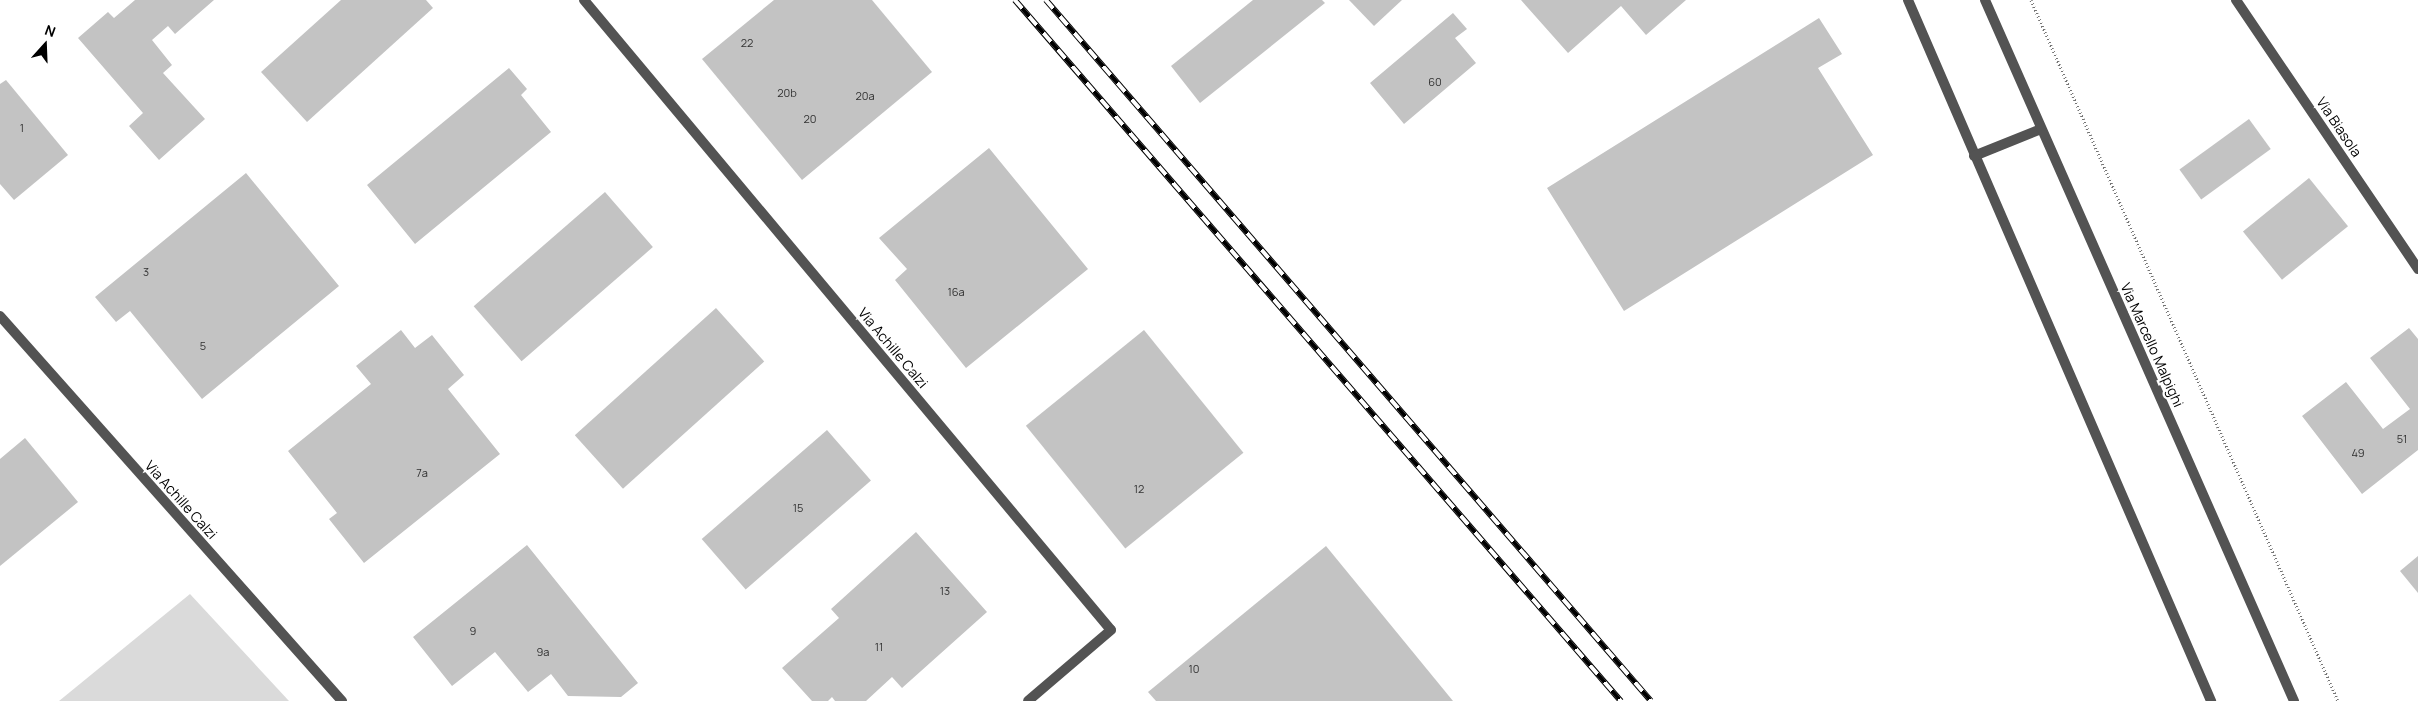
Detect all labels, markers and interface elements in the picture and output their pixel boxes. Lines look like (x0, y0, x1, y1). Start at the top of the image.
north arrow (20, 20, 70, 70)
text: N (42, 20, 58, 41)
house number: 22 (741, 36, 753, 50)
house number: 60 (1428, 75, 1442, 89)
house number: 20b (777, 86, 797, 100)
house number: 20a (855, 89, 875, 103)
street label: Via Biasola (2313, 94, 2365, 160)
house number: 20 (804, 112, 816, 126)
house number: 1 (20, 121, 24, 135)
house number: 3 (143, 265, 149, 279)
street label: Via Marcello Malpighi (2117, 280, 2187, 410)
house number: 16a (947, 285, 965, 299)
street label: Via Achille Calzi (855, 304, 931, 392)
house number: 5 (200, 339, 206, 353)
house number: 51 (2397, 432, 2407, 446)
house number: 49 (2351, 446, 2365, 460)
street label: Via Achille Calzi (141, 457, 221, 543)
house number: 7a (416, 466, 428, 480)
house number: 12 (1134, 482, 1144, 496)
house number: 15 (793, 501, 803, 515)
house number: 13 (940, 584, 950, 598)
house number: 9 (470, 624, 476, 638)
house number: 11 (875, 640, 883, 654)
house number: 9a (537, 645, 549, 659)
house number: 10 (1189, 662, 1199, 676)

